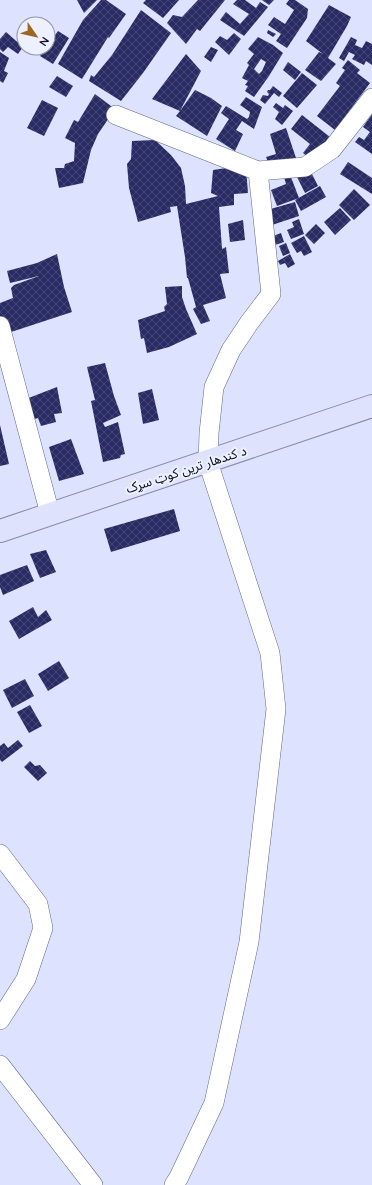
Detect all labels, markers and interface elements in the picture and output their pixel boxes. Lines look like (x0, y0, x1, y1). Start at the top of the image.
north arrow (16, 16, 56, 56)
text: N (36, 34, 52, 49)
street label: د کندهار ترين کوټ سړک (124, 442, 249, 497)

